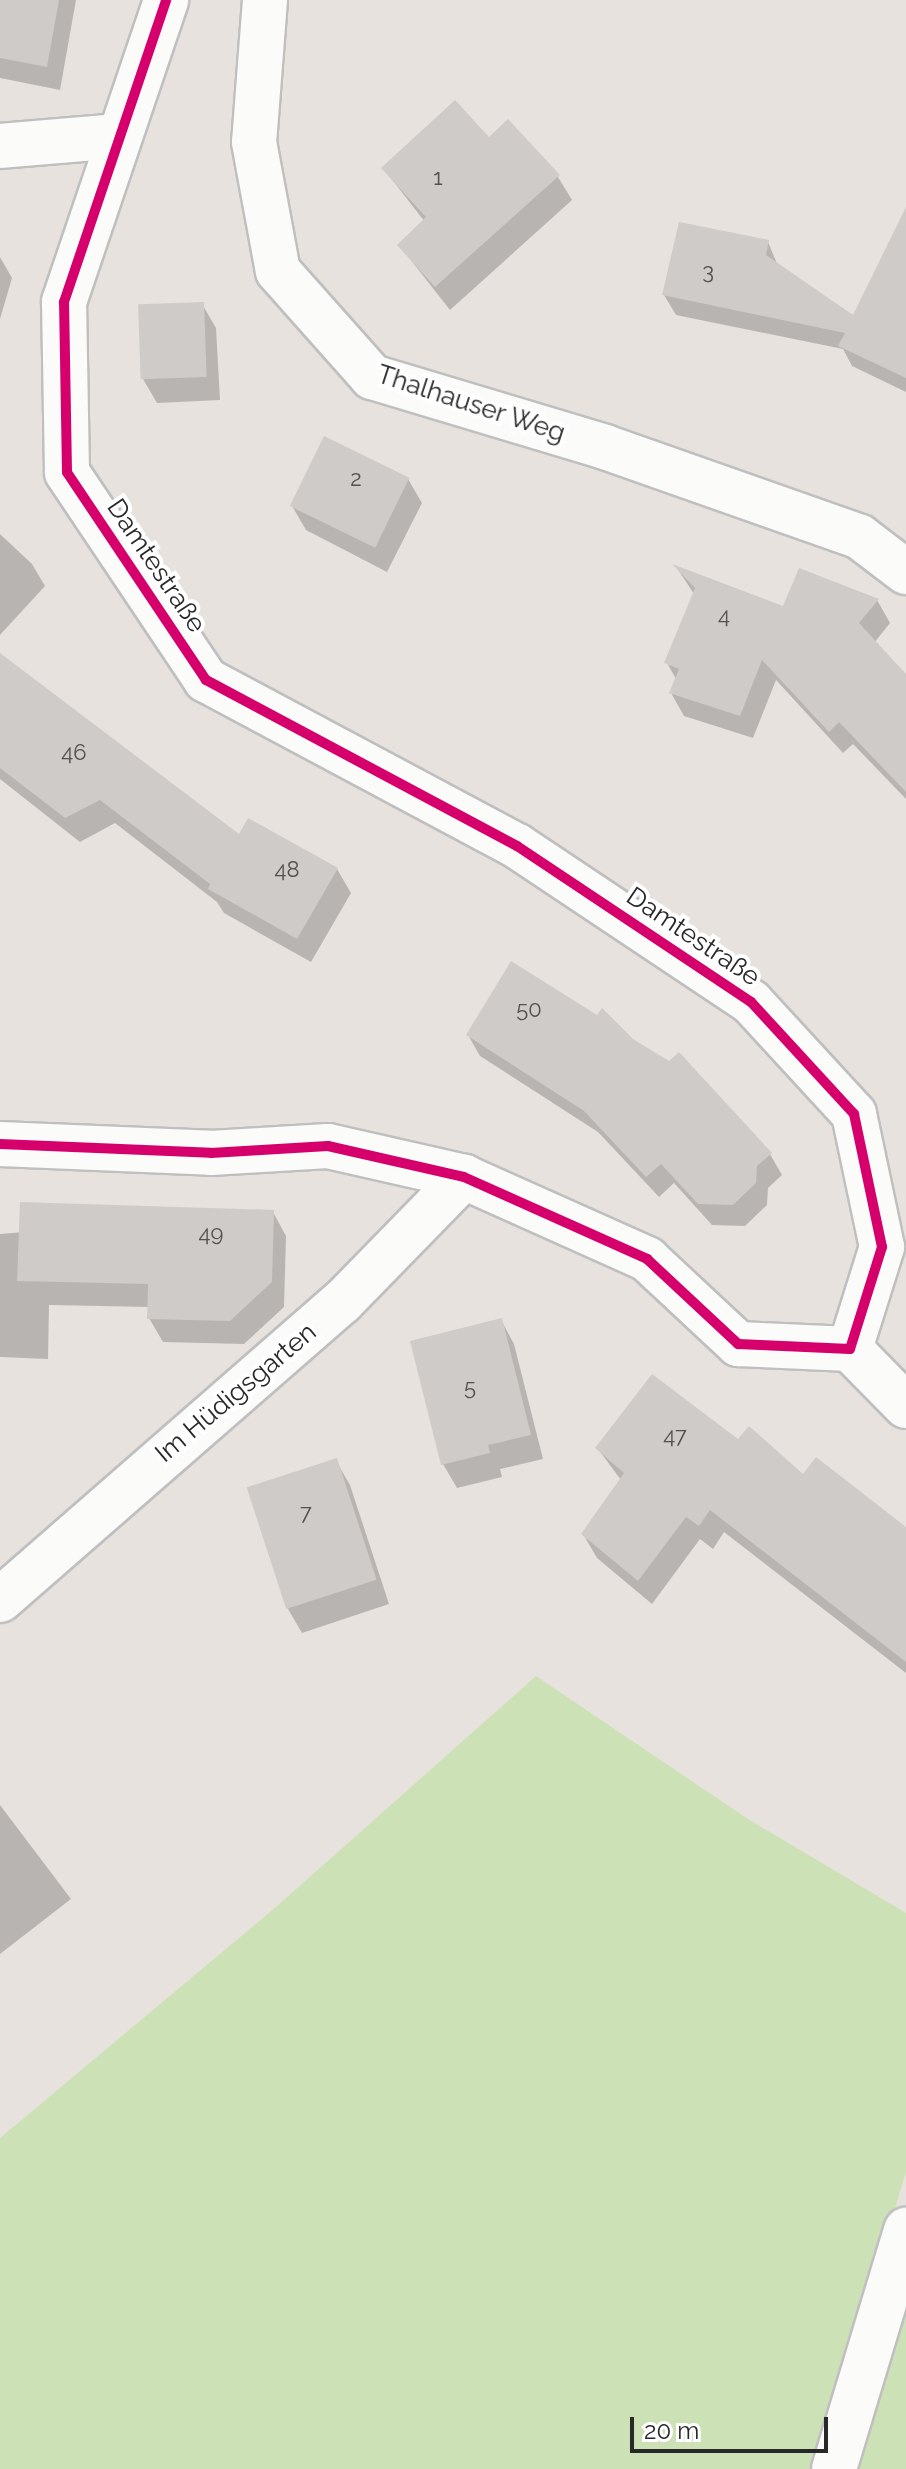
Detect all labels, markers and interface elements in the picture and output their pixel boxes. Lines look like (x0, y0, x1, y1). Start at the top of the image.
house number: 1 (433, 165, 443, 191)
house number: 3 (702, 259, 714, 285)
street label: Thalhauser Weg (372, 359, 570, 449)
house number: 2 (350, 466, 362, 492)
street label: Damtestraße (100, 493, 212, 639)
house number: 4 (718, 603, 730, 629)
house number: 46 (61, 740, 87, 766)
house number: 48 (274, 857, 300, 883)
street label: Damtestraße (620, 881, 766, 993)
house number: 50 (516, 997, 542, 1023)
house number: 49 (199, 1221, 223, 1247)
street label: Im Hüdigsgarten (149, 1317, 323, 1469)
house number: 5 (464, 1375, 476, 1401)
house number: 47 (663, 1423, 687, 1449)
house number: 7 (300, 1500, 312, 1526)
scale bar (634, 2401, 832, 2451)
text: 20 m (644, 2416, 699, 2445)

